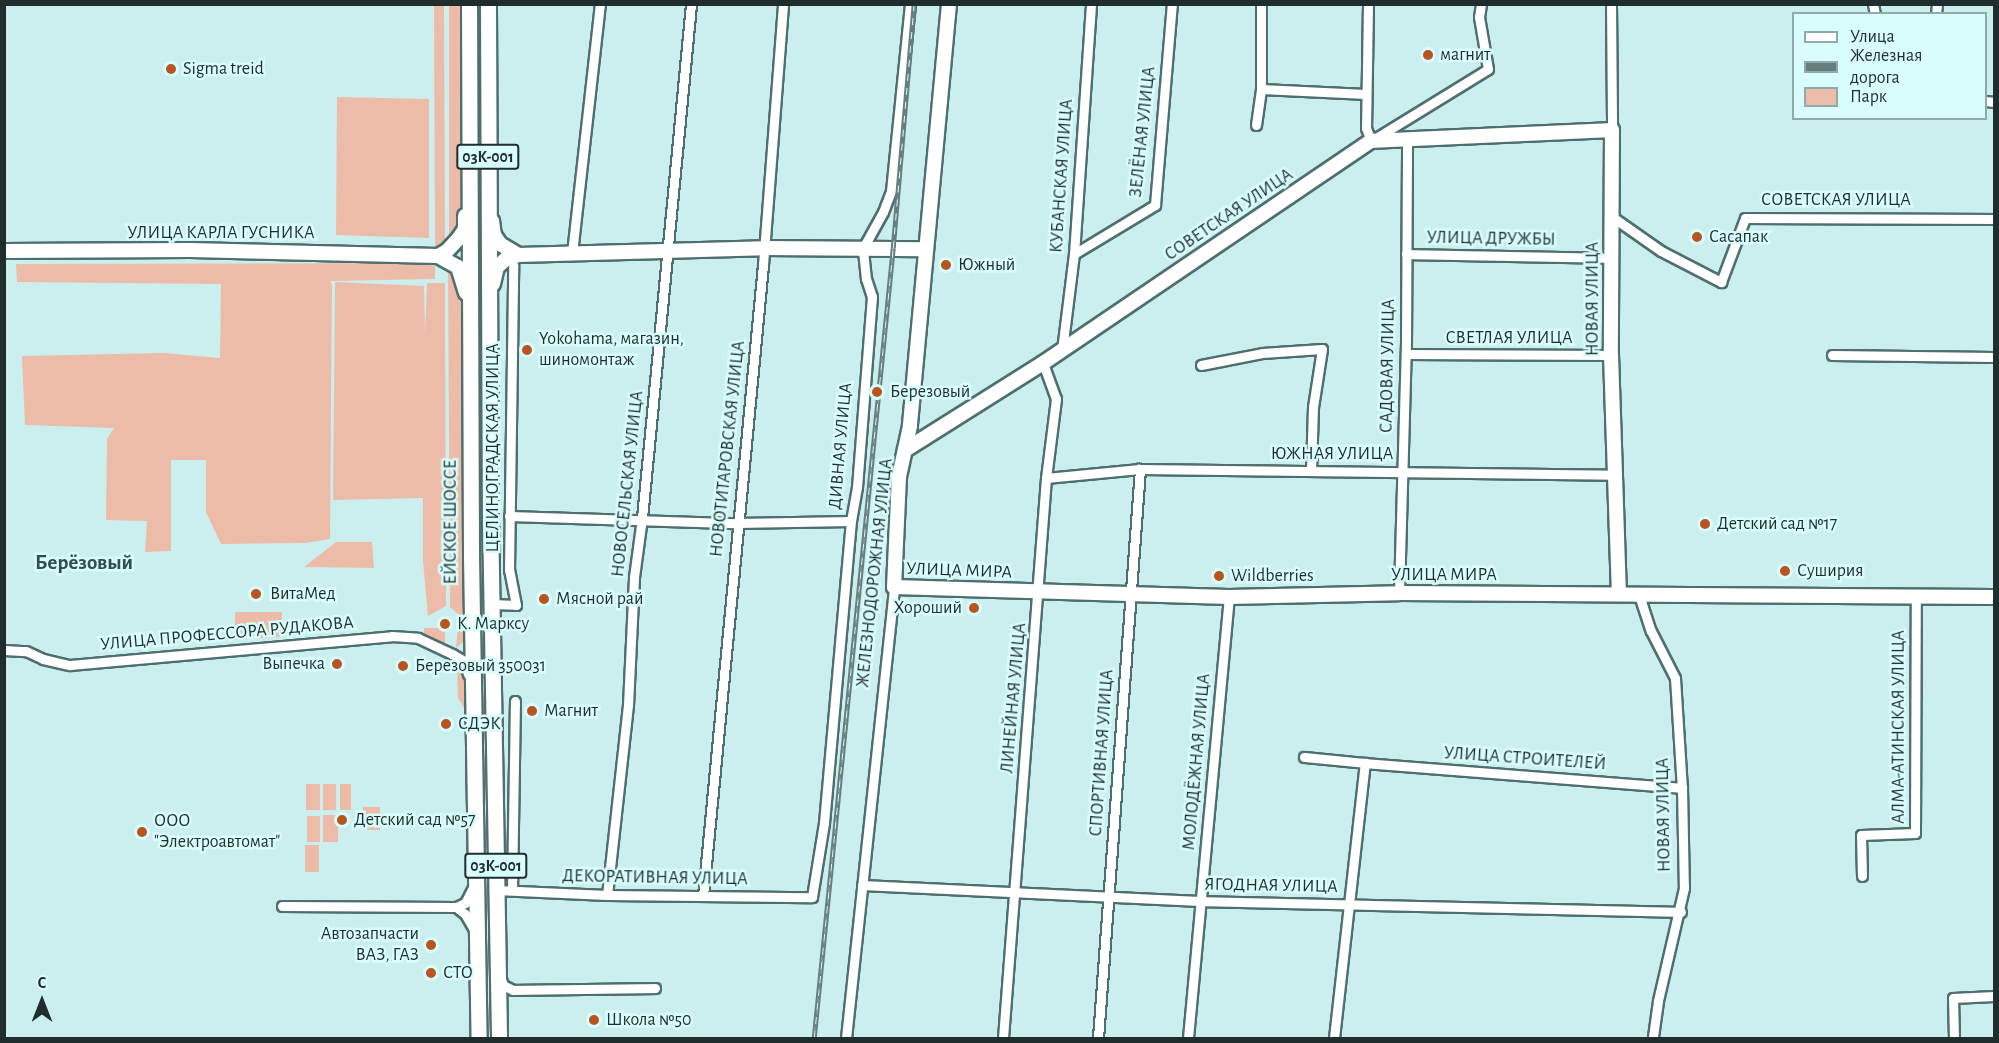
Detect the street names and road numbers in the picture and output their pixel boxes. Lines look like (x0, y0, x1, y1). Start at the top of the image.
street label: ЗЕЛЁНАЯ УЛИЦА (1125, 66, 1161, 198)
street label: КУБАНСКАЯ УЛИЦА (1046, 98, 1078, 254)
road number: 03К-001 (455, 144, 521, 170)
street label: СОВЕТСКАЯ УЛИЦА (1161, 164, 1297, 266)
street label: СОВЕТСКАЯ УЛИЦА (1761, 189, 1911, 211)
street label: УЛИЦА КАРЛА ГУСНИКА (127, 222, 315, 244)
street label: УЛИЦА ДРУЖБЫ (1426, 227, 1556, 251)
street label: НОВАЯ УЛИЦА (1582, 242, 1604, 356)
street label: САДОВАЯ УЛИЦА (1376, 299, 1400, 433)
street label: СВЕТЛАЯ УЛИЦА (1445, 327, 1573, 349)
street label: НОВОТИТАРОВСКАЯ УЛИЦА (706, 340, 750, 558)
street label: ЦЕЛИНОГРАДСКАЯ УЛИЦА (482, 343, 504, 553)
street label: ДИВНАЯ УЛИЦА (825, 382, 857, 510)
street label: НОВОСЕЛЬСКАЯ УЛИЦА (607, 390, 649, 578)
street label: ЮЖНАЯ УЛИЦА (1271, 443, 1393, 465)
street label: ЖЕЛЕЗНОДОРОЖНАЯ УЛИЦА (852, 457, 898, 689)
street label: ЕЙСКОЕ ШОССЕ (440, 460, 462, 584)
street label: УЛИЦА МИРА (906, 558, 1012, 584)
street label: УЛИЦА МИРА (1391, 564, 1497, 586)
street label: УЛИЦА ПРОФЕССОРА РУДАКОВА (99, 612, 355, 656)
street label: ЛИНЕЙНАЯ УЛИЦА (997, 622, 1031, 774)
street label: АЛМА-АТИНСКАЯ УЛИЦА (1888, 630, 1910, 824)
street label: СПОРТИВНАЯ УЛИЦА (1085, 669, 1119, 837)
street label: МОЛОДЁЖНАЯ УЛИЦА (1179, 673, 1215, 851)
street label: УЛИЦА СТРОИТЕЛЕЙ (1443, 743, 1607, 775)
street label: НОВАЯ УЛИЦА (1652, 758, 1676, 872)
road number: 03К-001 (463, 853, 529, 879)
street label: ДЕКОРАТИВНАЯ УЛИЦА (562, 866, 748, 890)
street label: ЯГОДНАЯ УЛИЦА (1204, 874, 1338, 898)

